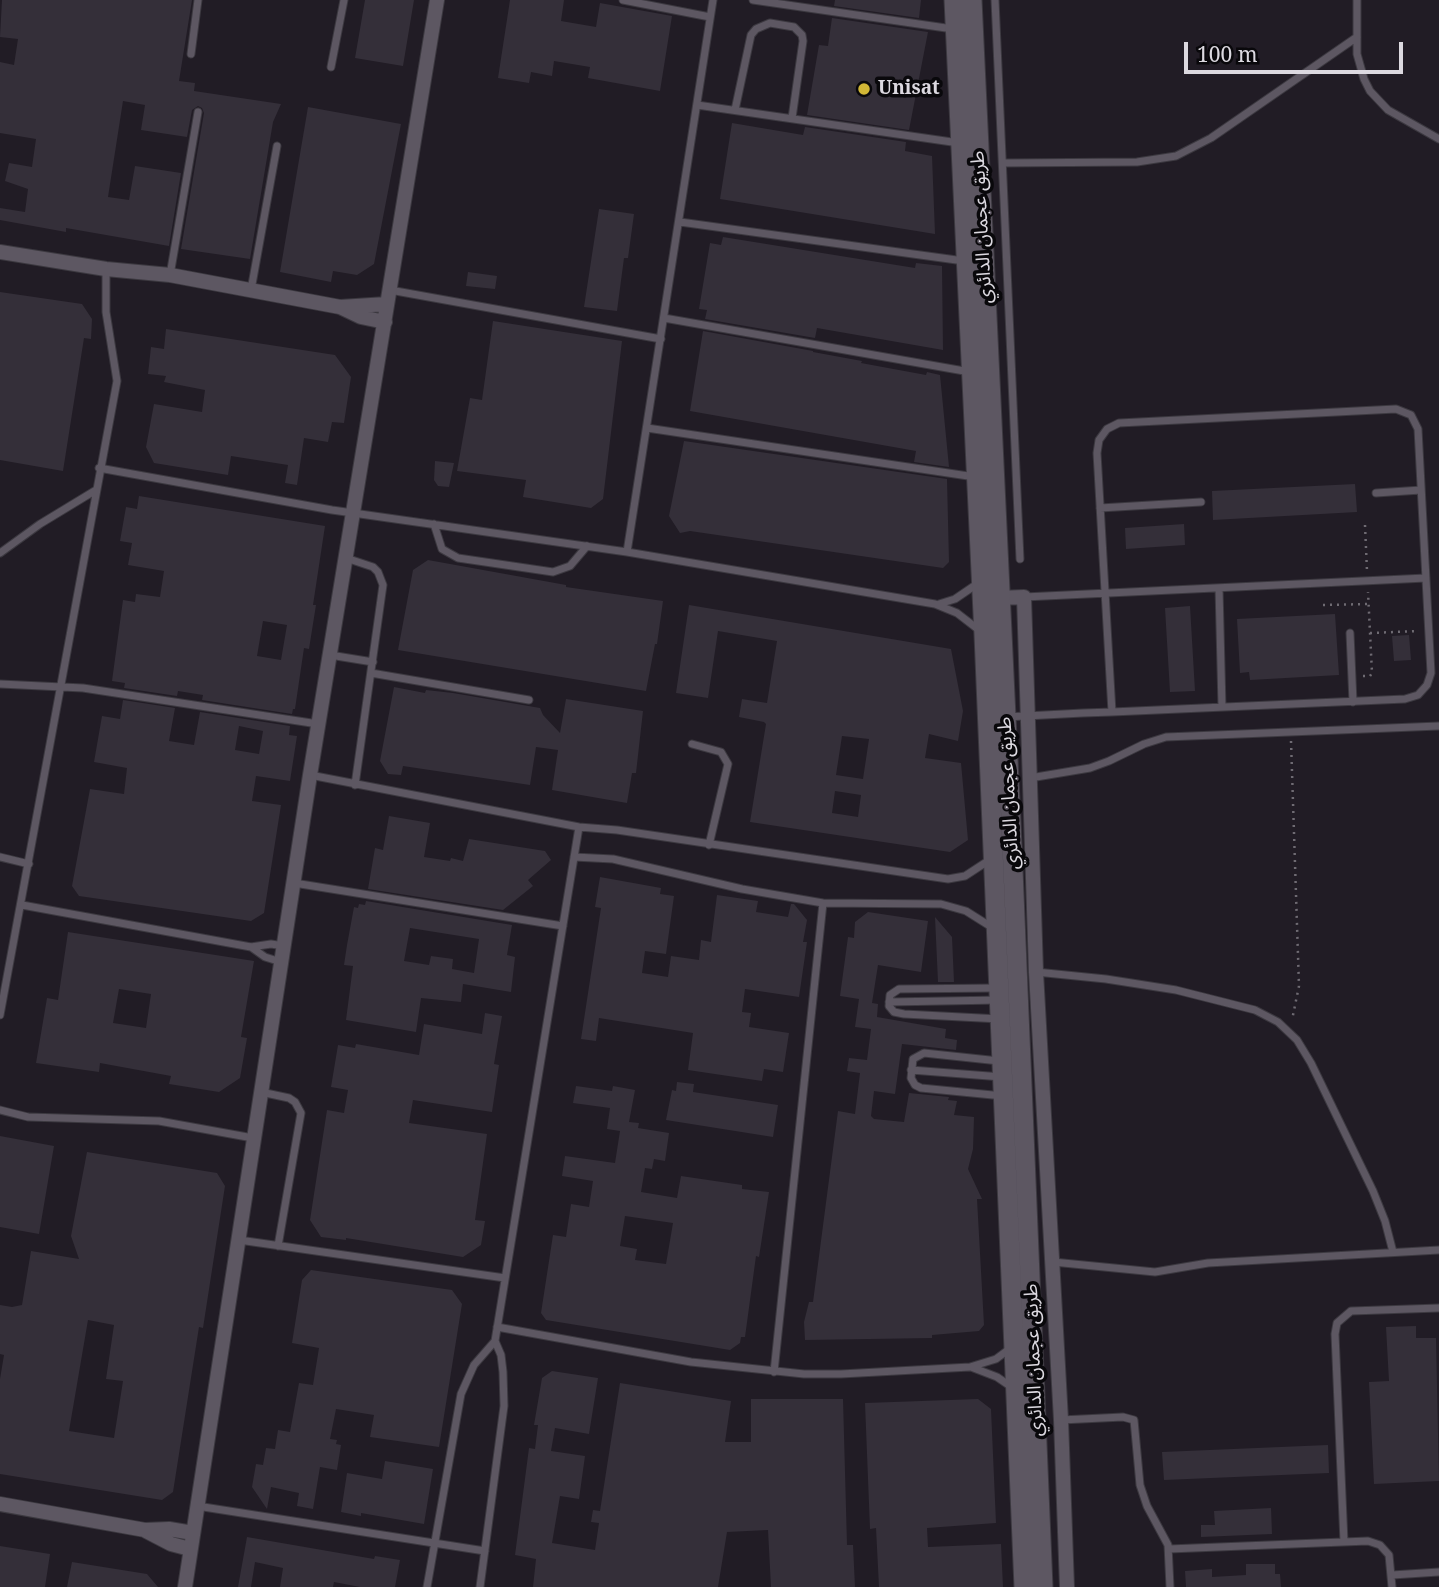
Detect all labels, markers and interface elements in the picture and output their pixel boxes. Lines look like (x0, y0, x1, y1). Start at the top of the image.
scale bar (1187, 28, 1406, 72)
text: 100 m (1197, 40, 1258, 68)
place label: Unisat (878, 78, 940, 100)
marker: Unisat (856, 81, 872, 97)
street label: طريق عجمان الدائري (967, 150, 997, 304)
street label: طريق عجمان الدائري (994, 716, 1024, 870)
street label: طريق عجمان الدائري (1020, 1283, 1048, 1437)

